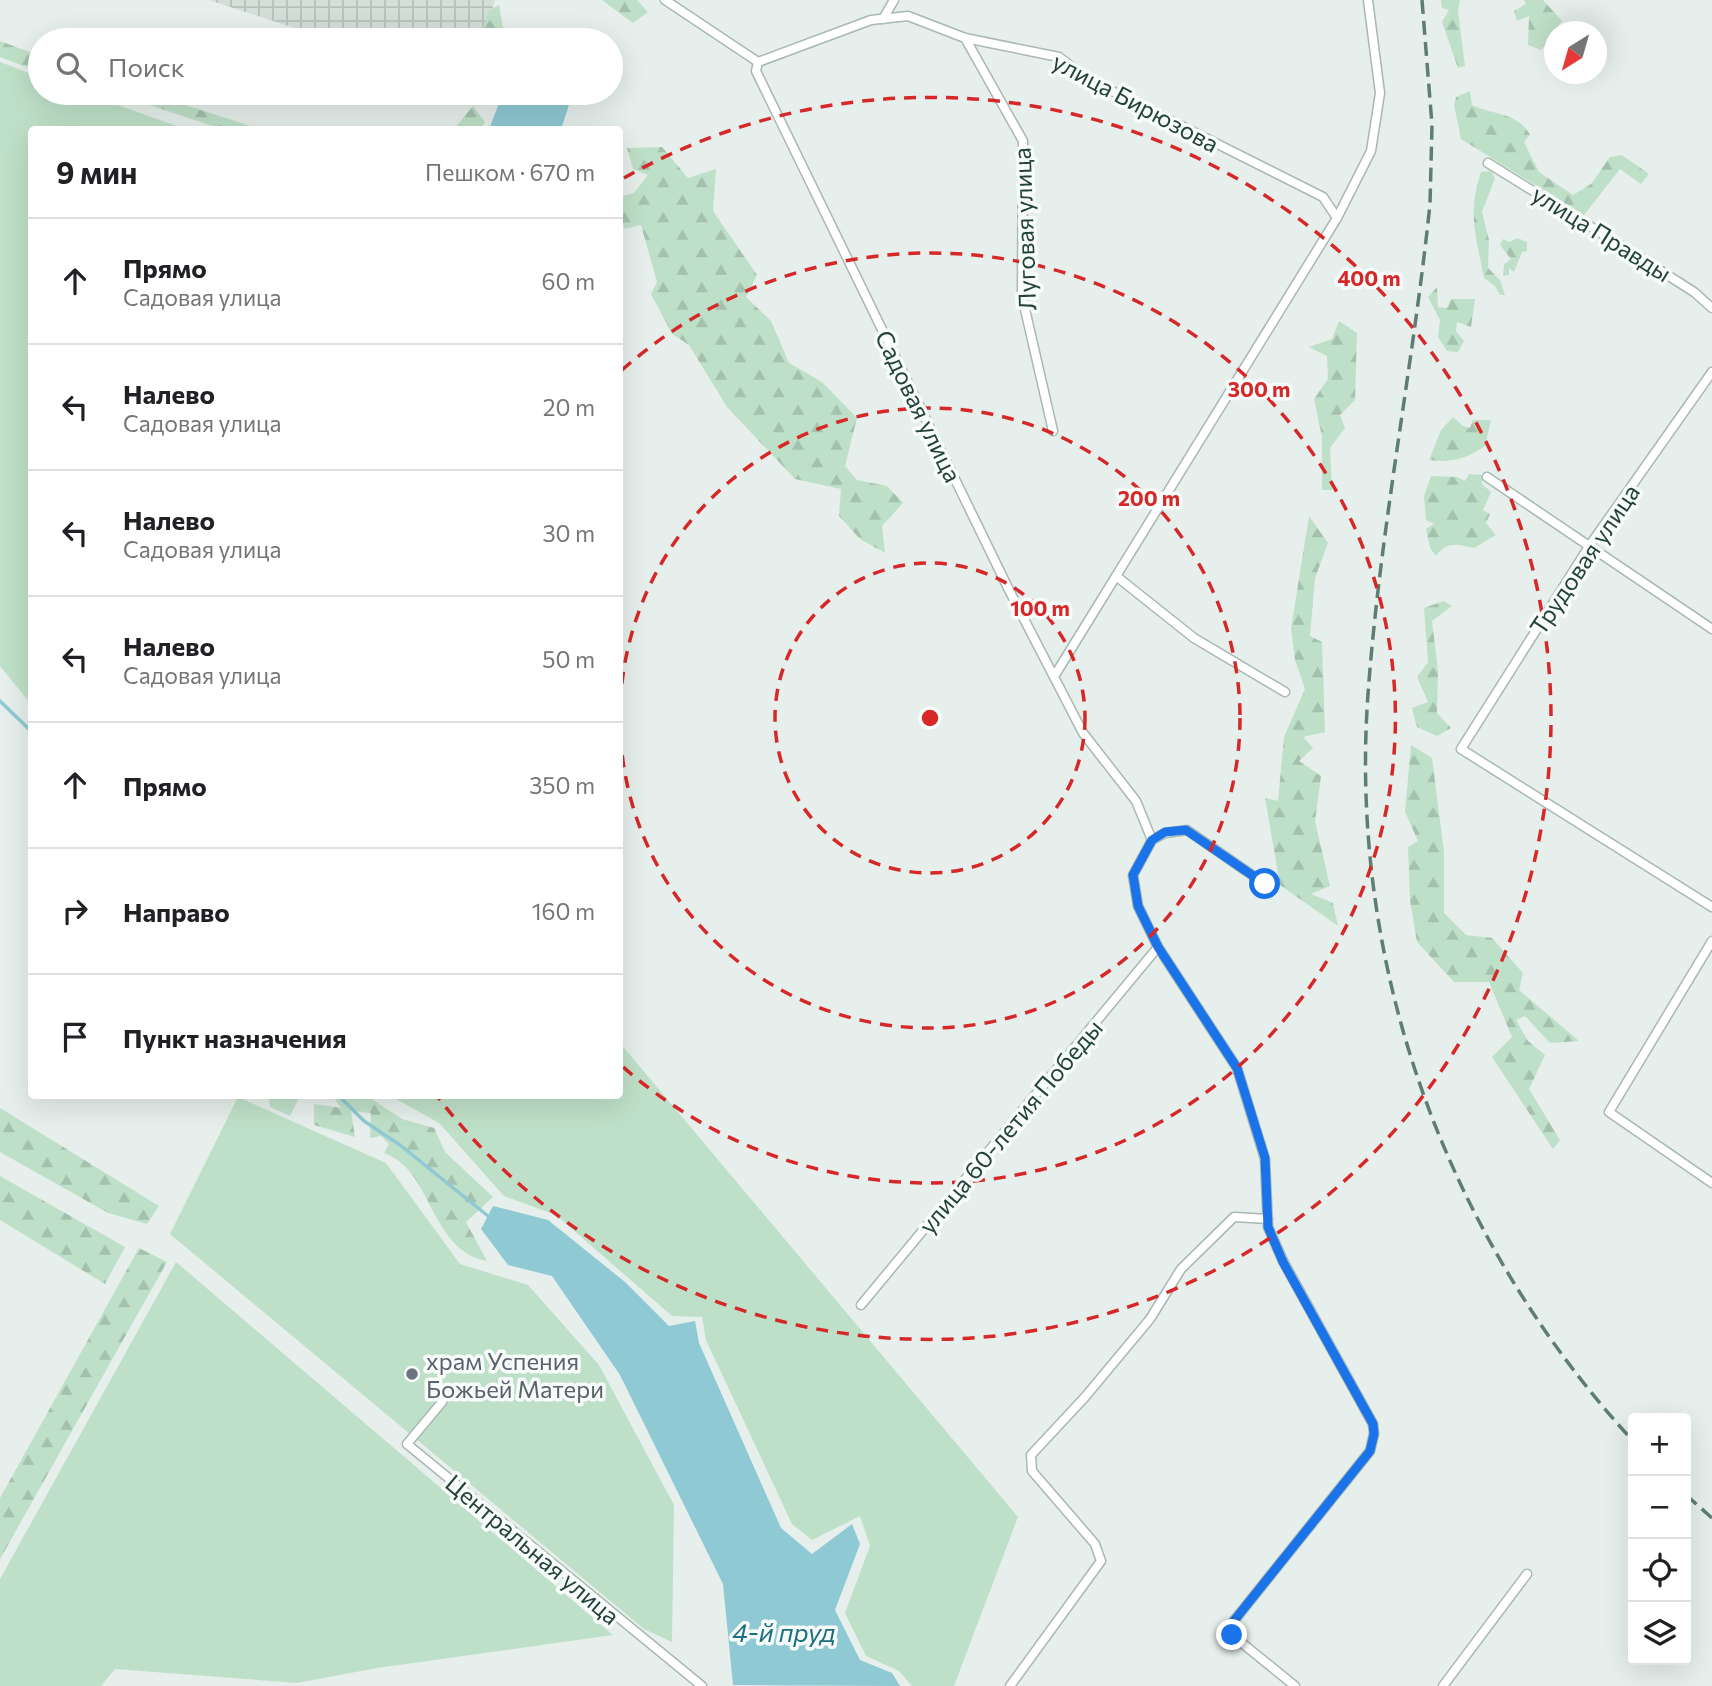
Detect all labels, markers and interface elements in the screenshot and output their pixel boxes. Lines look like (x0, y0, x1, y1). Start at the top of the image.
north arrow (1544, 21, 1607, 84)
search box (28, 28, 623, 105)
street label: улица Бирюзова (1048, 46, 1224, 158)
icon: search (52, 48, 90, 86)
text: Поиск (108, 51, 185, 82)
street label: Луговая улица (1007, 147, 1041, 311)
text: 9 мин (56, 153, 137, 190)
text: Пешком · 670 m (425, 158, 595, 186)
street label: улица Правды (1527, 179, 1677, 287)
text: Прямо (123, 252, 207, 283)
icon: ahead (56, 262, 94, 300)
text: 400 m (1337, 265, 1401, 290)
text: 60 m (542, 267, 595, 295)
text: Садовая улица (123, 283, 281, 311)
street label: Садовая улица (870, 325, 968, 487)
text: 300 m (1228, 376, 1290, 401)
text: Налево (123, 378, 215, 409)
icon: left (56, 388, 94, 426)
text: 20 m (543, 393, 595, 421)
text: Садовая улица (123, 409, 281, 437)
street label: Трудовая улица (1523, 478, 1645, 640)
text: 200 m (1118, 485, 1180, 510)
text: Налево (123, 504, 215, 535)
icon: left (56, 514, 94, 552)
text: 30 m (542, 519, 595, 547)
text: Садовая улица (123, 535, 281, 563)
text: 100 m (1010, 595, 1070, 620)
text: Налево (123, 630, 215, 661)
icon: left (56, 640, 94, 678)
text: 50 m (542, 645, 595, 673)
text: Садовая улица (123, 661, 281, 689)
centre of rings (918, 706, 942, 730)
icon: ahead (56, 766, 94, 804)
text: Прямо (123, 770, 207, 801)
text: 350 m (529, 771, 595, 799)
route start (1249, 868, 1280, 899)
icon: right (56, 892, 94, 930)
text: Направо (123, 896, 230, 927)
text: 160 m (532, 897, 595, 925)
street label: улица 60-летия Победы (912, 1013, 1108, 1239)
icon: arrive (56, 1018, 94, 1056)
text: Пункт назначения (123, 1022, 347, 1053)
place label: храм Успения Божьей Матери (426, 1346, 604, 1403)
marker: храм Успения Божьей Матери (404, 1366, 420, 1382)
map controls (1628, 1413, 1691, 1665)
button: + (1628, 1413, 1691, 1476)
street label: Центральная улица (440, 1468, 626, 1630)
button: − (1628, 1476, 1691, 1539)
button: locate (1628, 1539, 1691, 1602)
button: layers (1628, 1602, 1691, 1665)
water label: 4-й пруд (732, 1616, 836, 1647)
route end (1216, 1619, 1247, 1650)

